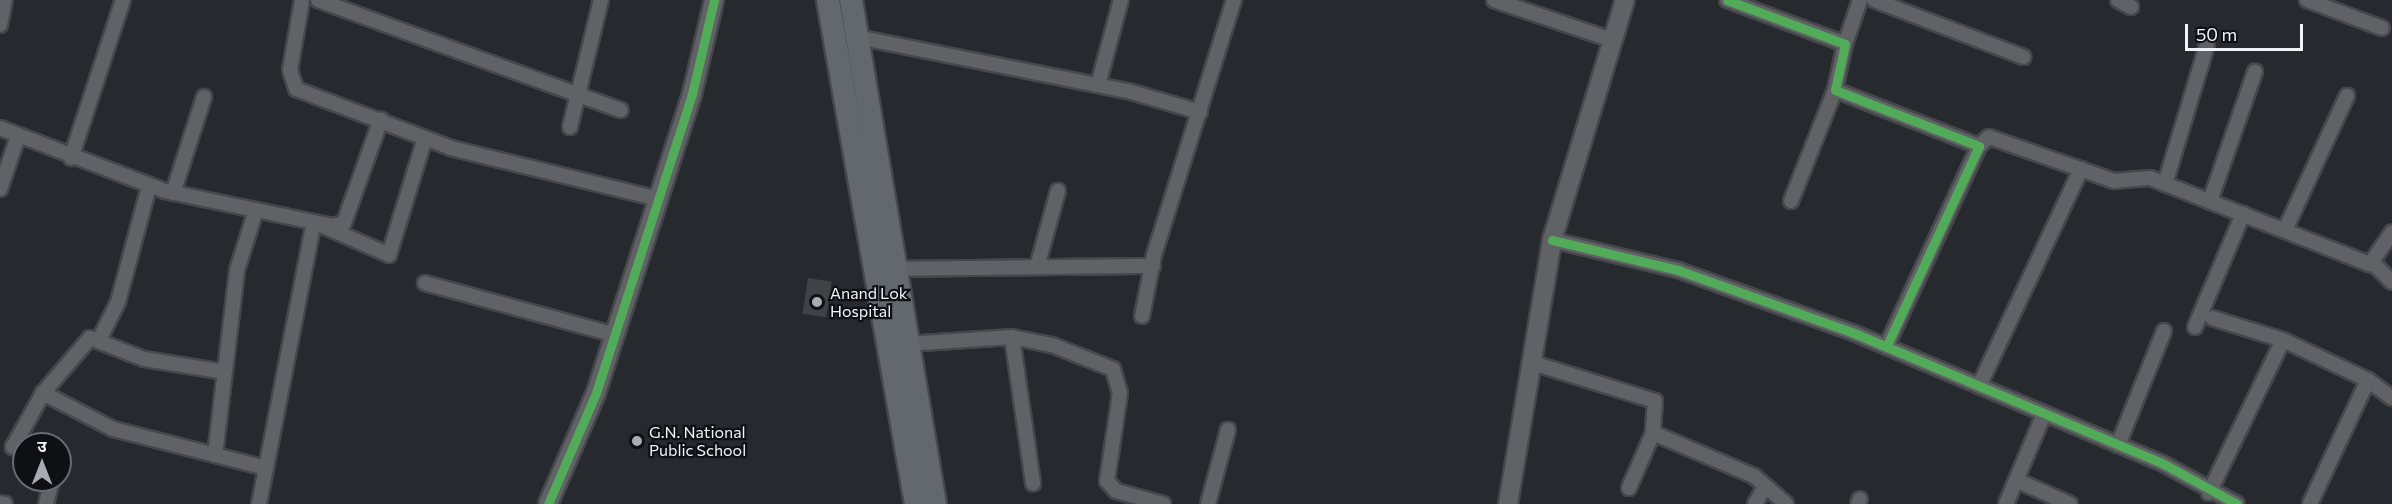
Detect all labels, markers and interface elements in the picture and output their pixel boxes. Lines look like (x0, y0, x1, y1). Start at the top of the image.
scale bar (2188, 12, 2306, 50)
text: 50 m (2196, 23, 2237, 45)
place label: Anand Lok Hospital (830, 283, 907, 321)
marker: Anand Lok Hospital (808, 293, 826, 311)
place label: G.N. National Public School (649, 422, 746, 460)
north arrow (12, 432, 72, 492)
marker: G.N. National Public School (630, 434, 644, 448)
text: उ (37, 436, 47, 455)

